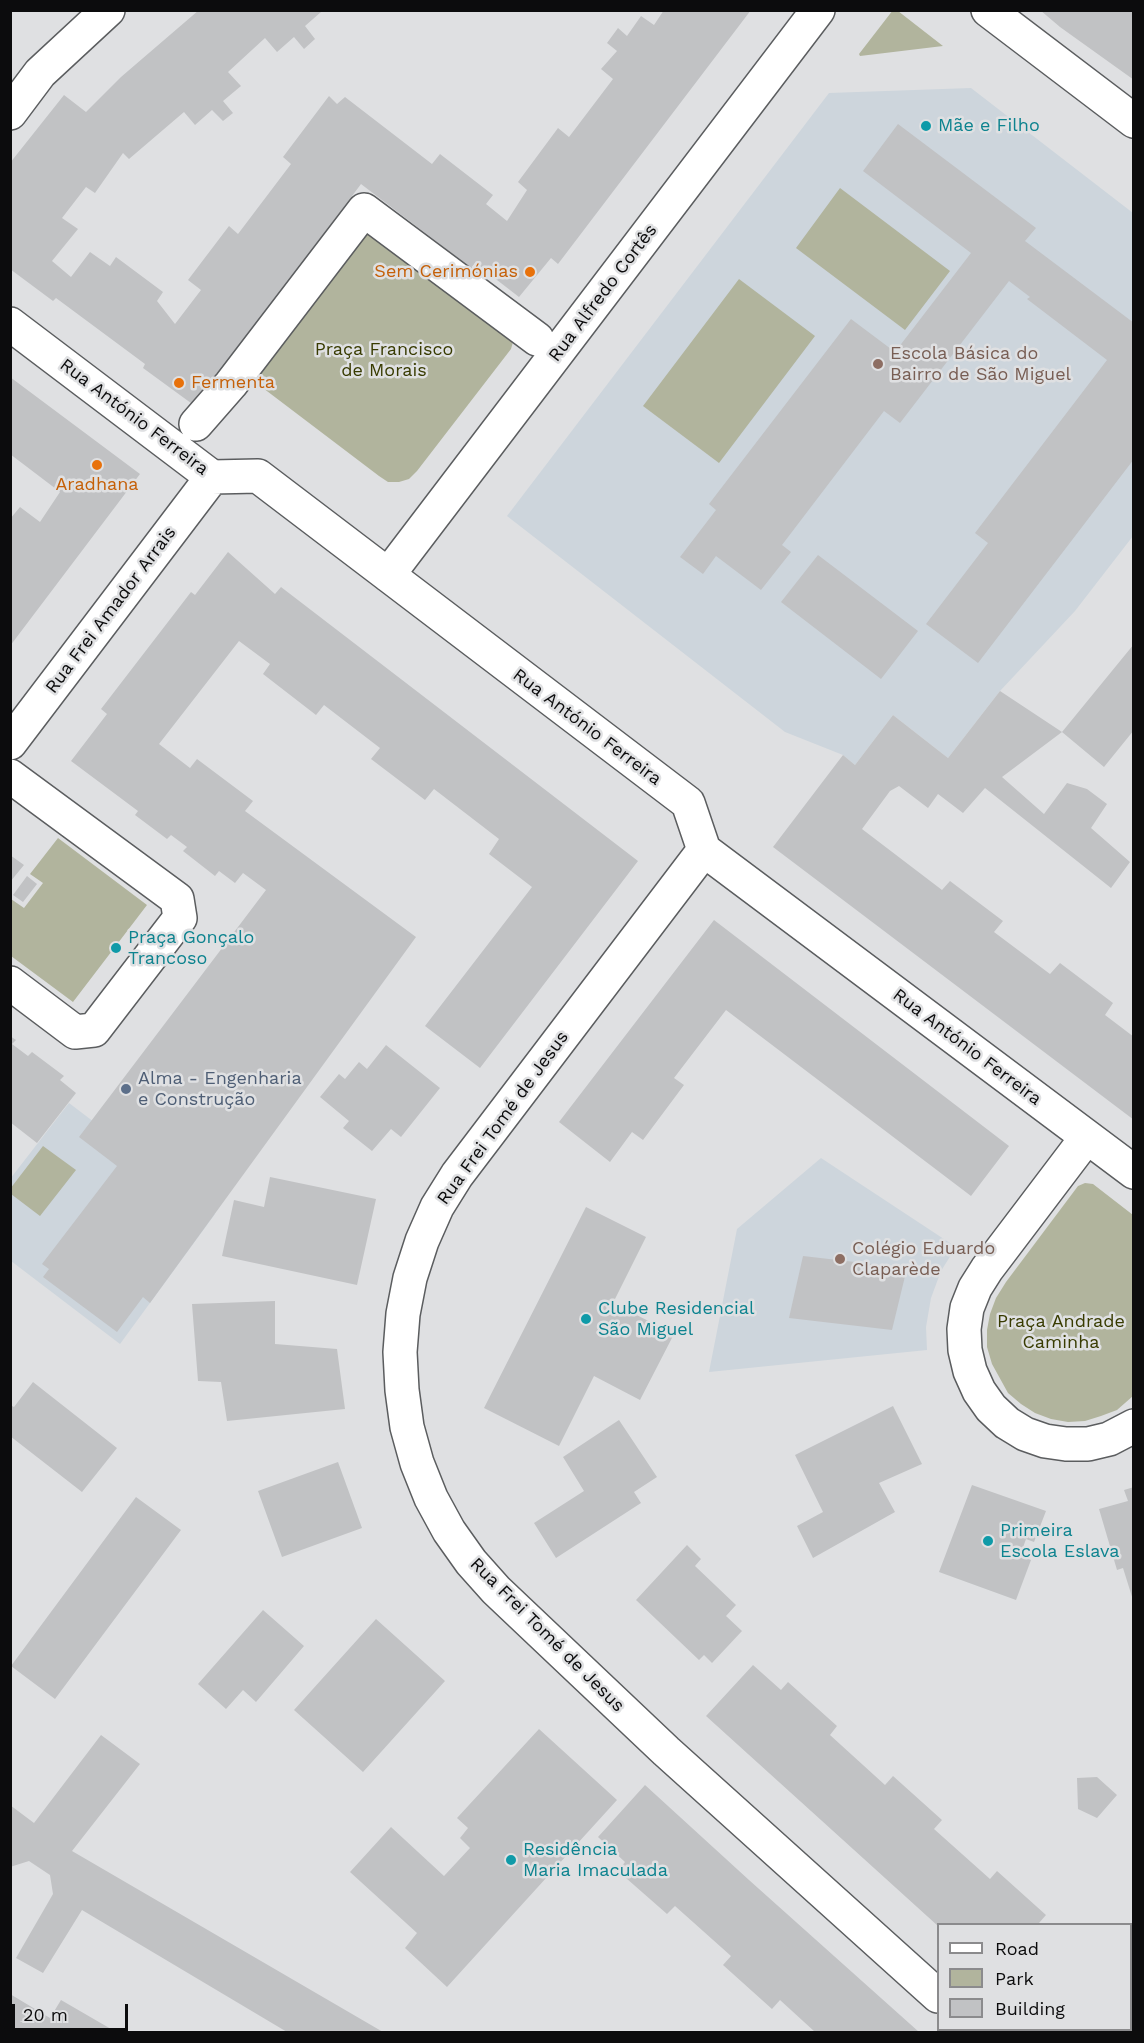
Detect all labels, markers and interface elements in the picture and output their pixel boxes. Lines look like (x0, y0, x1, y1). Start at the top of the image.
place label: Mãe e Filho (938, 115, 1040, 137)
marker: Mãe e Filho (919, 119, 933, 133)
street label: Rua Alfredo Cortês (544, 220, 662, 366)
place label: Sem Cerimónias (374, 261, 518, 283)
marker: Sem Cerimónias (523, 265, 537, 279)
park label: Praça Francisco de Morais (315, 339, 453, 382)
place label: Escola Básica do Bairro de São Miguel (890, 343, 1071, 386)
street label: Rua António Ferreira (55, 354, 213, 480)
marker: Escola Básica do Bairro de São Miguel (871, 357, 885, 371)
place label: Fermenta (191, 372, 275, 394)
marker: Fermenta (172, 376, 186, 390)
marker: Aradhana (90, 458, 104, 472)
place label: Aradhana (55, 474, 139, 496)
street label: Rua Frei Amador Arrais (41, 522, 181, 698)
street label: Rua António Ferreira (508, 664, 666, 790)
place label: Praça Gonçalo Trancoso (128, 927, 254, 970)
marker: Praça Gonçalo Trancoso (109, 941, 123, 955)
street label: Rua António Ferreira (888, 984, 1046, 1110)
street label: Rua Frei Tomé de Jesus (433, 1027, 573, 1209)
place label: Alma - Engenharia e Construção (138, 1068, 302, 1110)
marker: Alma - Engenharia e Construção (119, 1082, 133, 1096)
place label: Colégio Eduardo Claparède (852, 1238, 995, 1280)
marker: Colégio Eduardo Claparède (833, 1252, 847, 1266)
place label: Clube Residencial São Miguel (598, 1298, 754, 1340)
park label: Praça Andrade Caminha (997, 1311, 1125, 1354)
marker: Clube Residencial São Miguel (579, 1312, 593, 1326)
place label: Primeira Escola Eslava (1000, 1520, 1119, 1562)
marker: Primeira Escola Eslava (981, 1534, 995, 1548)
street label: Rua Frei Tomé de Jesus (465, 1553, 629, 1717)
place label: Residência Maria Imaculada (523, 1839, 668, 1882)
marker: Residência Maria Imaculada (504, 1853, 518, 1867)
legend (937, 1923, 1132, 2031)
text: Road (995, 1938, 1039, 1959)
text: Park (995, 1968, 1034, 1989)
scale bar (15, 1992, 130, 2030)
text: Building (995, 1998, 1065, 2019)
text: 20 m (23, 2004, 68, 2025)

